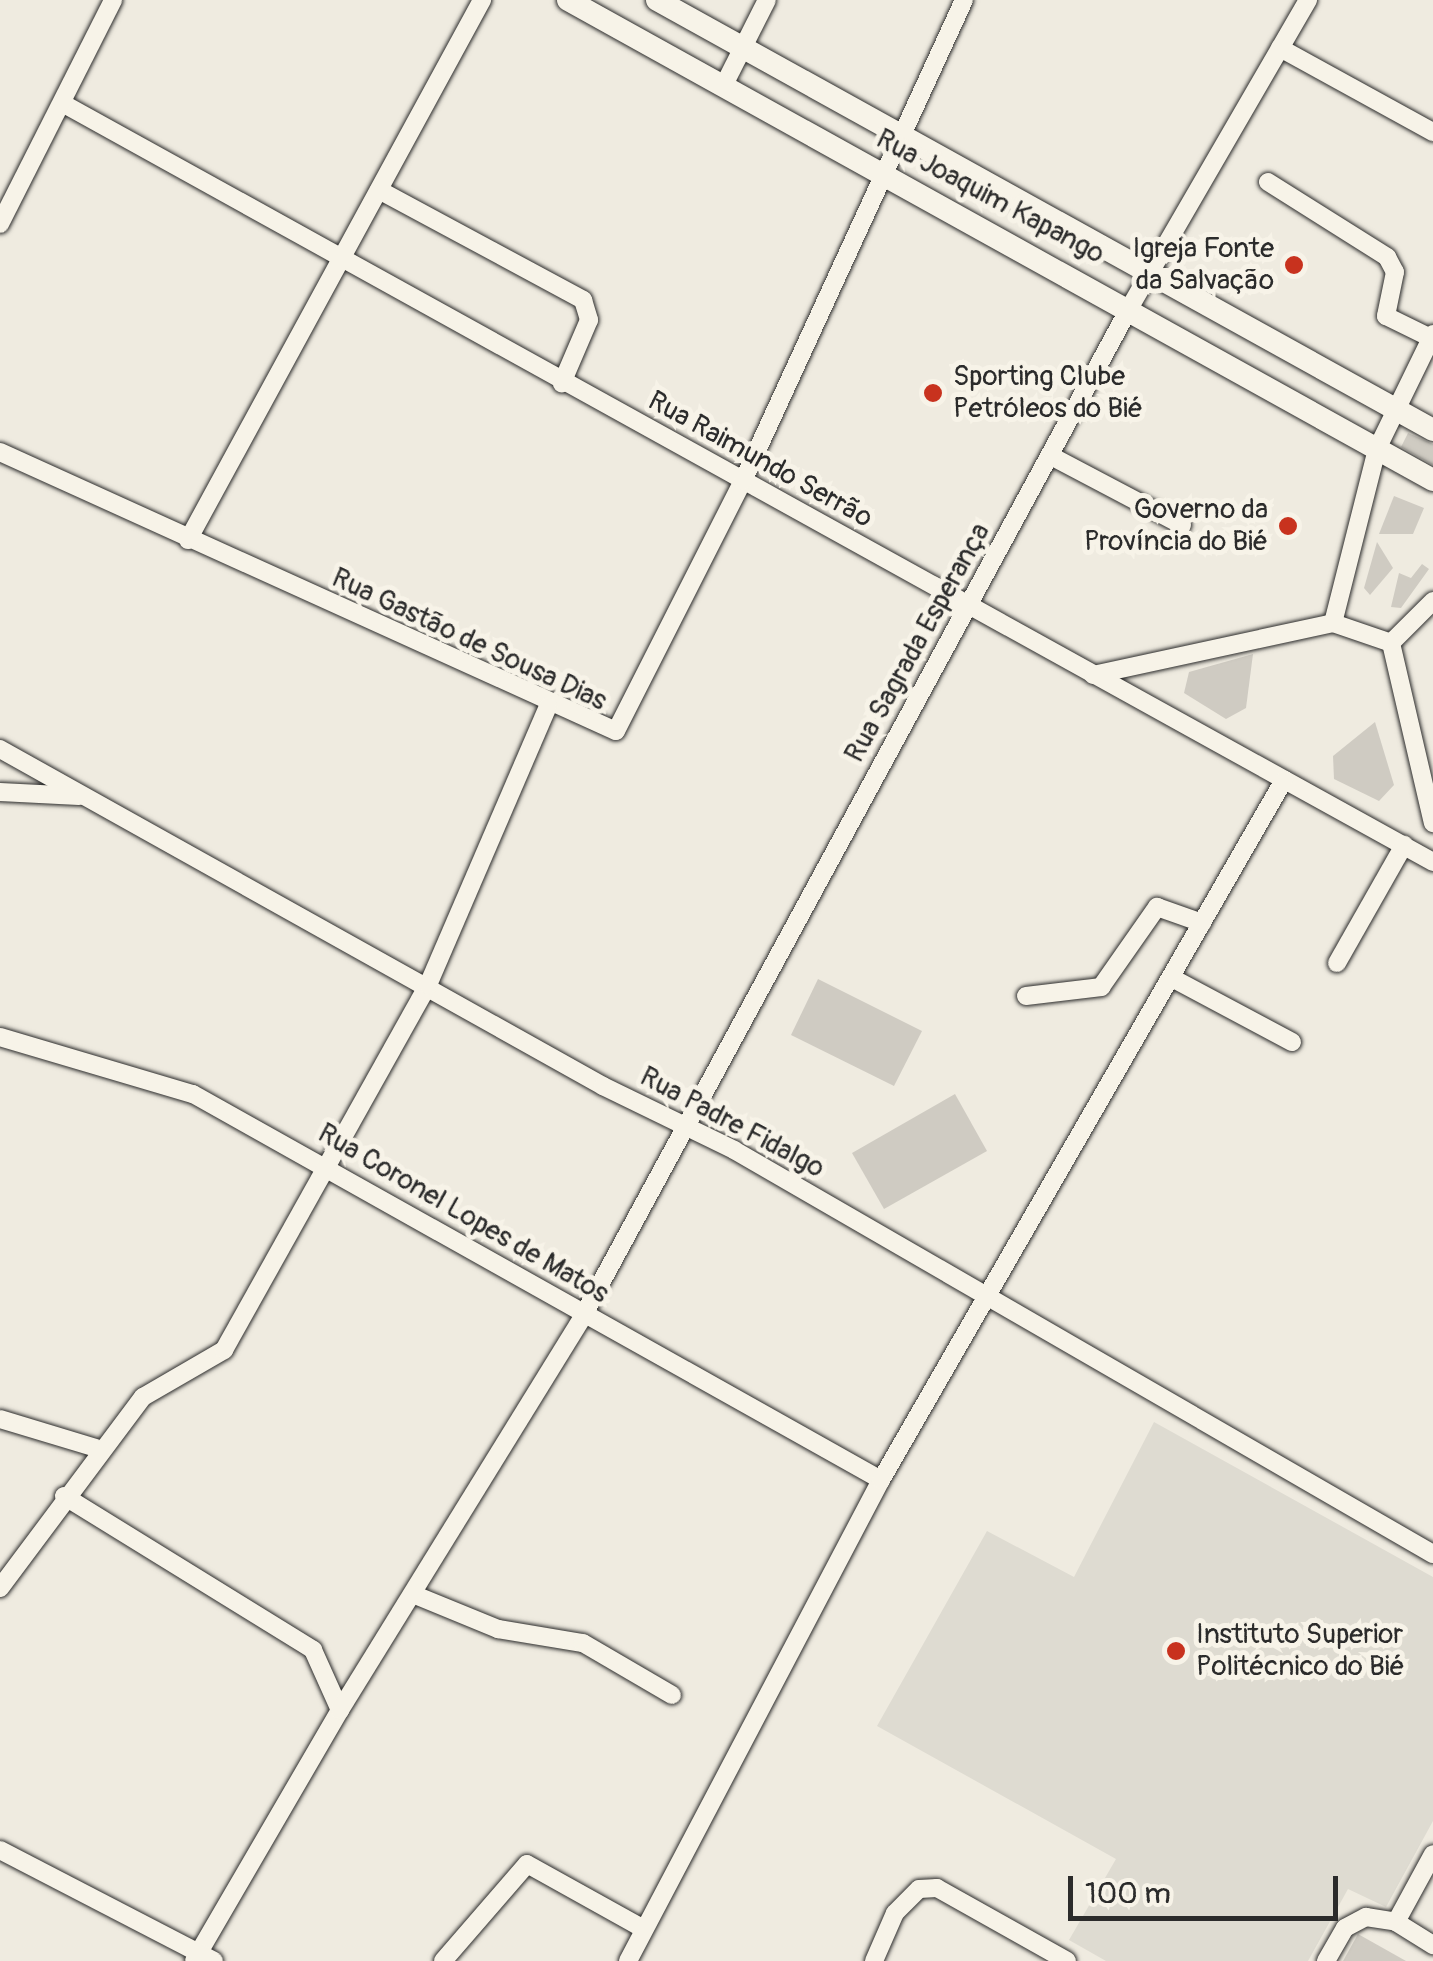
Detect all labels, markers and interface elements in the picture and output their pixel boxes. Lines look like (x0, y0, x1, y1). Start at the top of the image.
street label: Rua Joaquim Kapango (870, 123, 1110, 271)
place label: Igreja Fonte da Salvação (1132, 232, 1274, 298)
marker: Igreja Fonte da Salvação (1283, 254, 1305, 276)
place label: Sporting Clube Petróleos do Bié (953, 360, 1143, 426)
marker: Sporting Clube Petróleos do Bié (922, 382, 944, 404)
street label: Rua Raimundo Serrão (642, 384, 878, 536)
place label: Governo da Província do Bié (1084, 493, 1268, 559)
marker: Governo da Província do Bié (1277, 515, 1299, 537)
street label: Rua Sagrada Esperança (838, 518, 998, 768)
street label: Rua Gastão de Sousa Dias (326, 562, 612, 718)
street label: Rua Padre Fidalgo (634, 1060, 830, 1186)
street label: Rua Coronel Lopes de Matos (312, 1117, 614, 1311)
place label: Instituto Superior Politécnico do Bié (1196, 1618, 1405, 1684)
marker: Instituto Superior Politécnico do Bié (1165, 1640, 1187, 1662)
scale bar (1073, 1856, 1343, 1918)
text: 100 m (1085, 1875, 1171, 1912)

